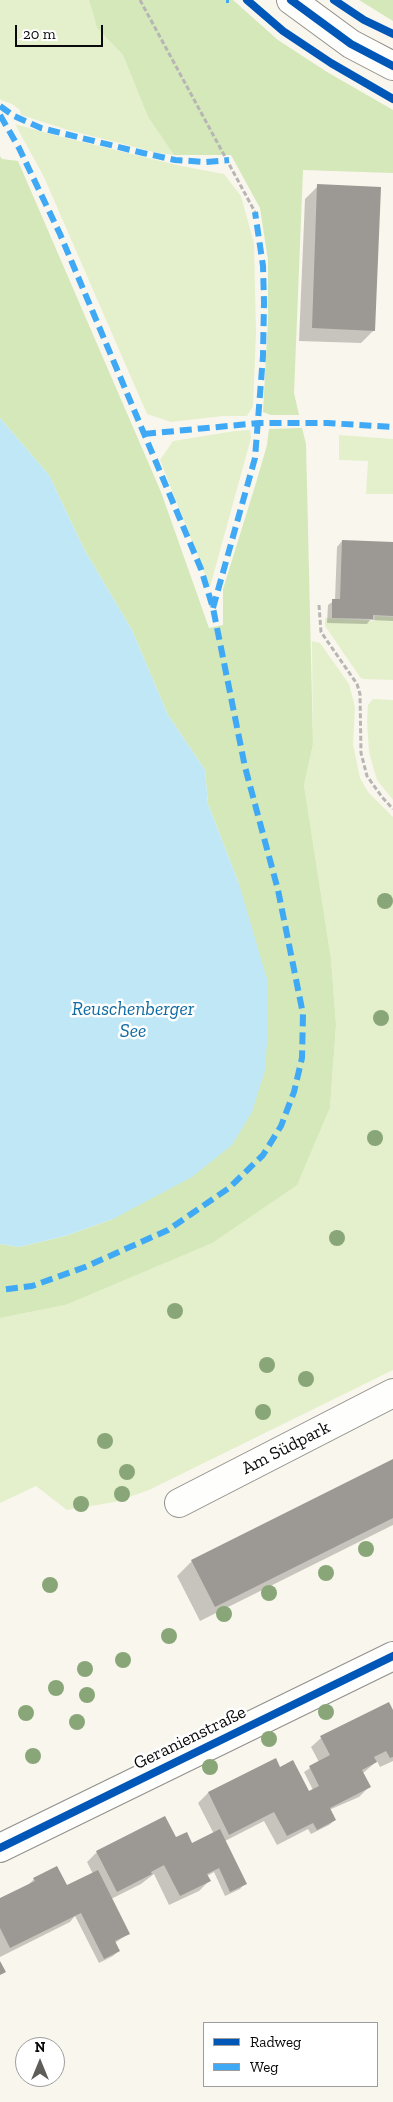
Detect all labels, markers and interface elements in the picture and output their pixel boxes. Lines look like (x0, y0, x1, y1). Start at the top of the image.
scale bar (18, 15, 105, 47)
text: 20 m (23, 25, 56, 43)
water label: Reuschenberger See (72, 999, 194, 1043)
street label: Am Südpark (238, 1417, 334, 1479)
street label: Geranienstraße (130, 1701, 250, 1775)
legend (203, 2022, 378, 2087)
text: Radweg (250, 2033, 301, 2051)
north arrow (15, 2037, 65, 2087)
text: N (35, 2039, 45, 2056)
text: Weg (250, 2058, 279, 2076)

